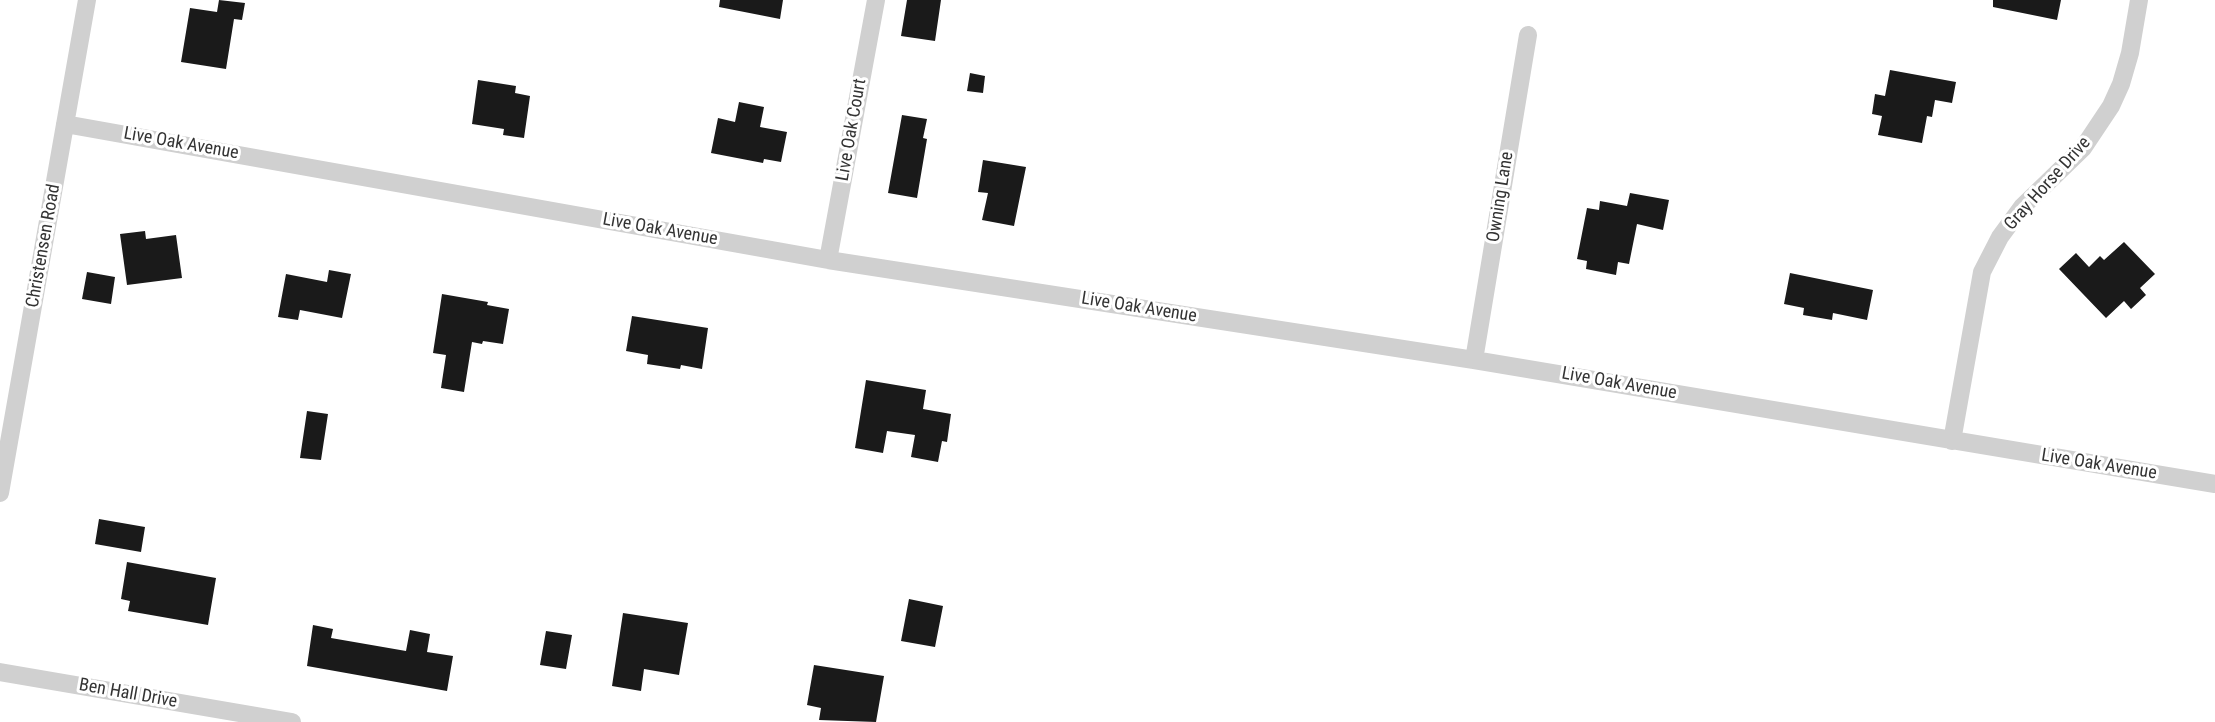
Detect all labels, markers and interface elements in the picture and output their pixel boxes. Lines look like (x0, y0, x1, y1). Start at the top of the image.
street label: Live Oak Court (832, 77, 872, 183)
street label: Live Oak Avenue (122, 123, 240, 165)
street label: Gray Horse Drive (2000, 133, 2096, 235)
street label: Owning Lane (1483, 150, 1519, 244)
street label: Christensen Road (23, 183, 65, 309)
street label: Live Oak Avenue (601, 209, 719, 251)
street label: Live Oak Avenue (1080, 288, 1198, 328)
street label: Live Oak Avenue (1560, 363, 1678, 405)
street label: Live Oak Avenue (2040, 445, 2158, 485)
street label: Ben Hall Drive (77, 675, 179, 713)

